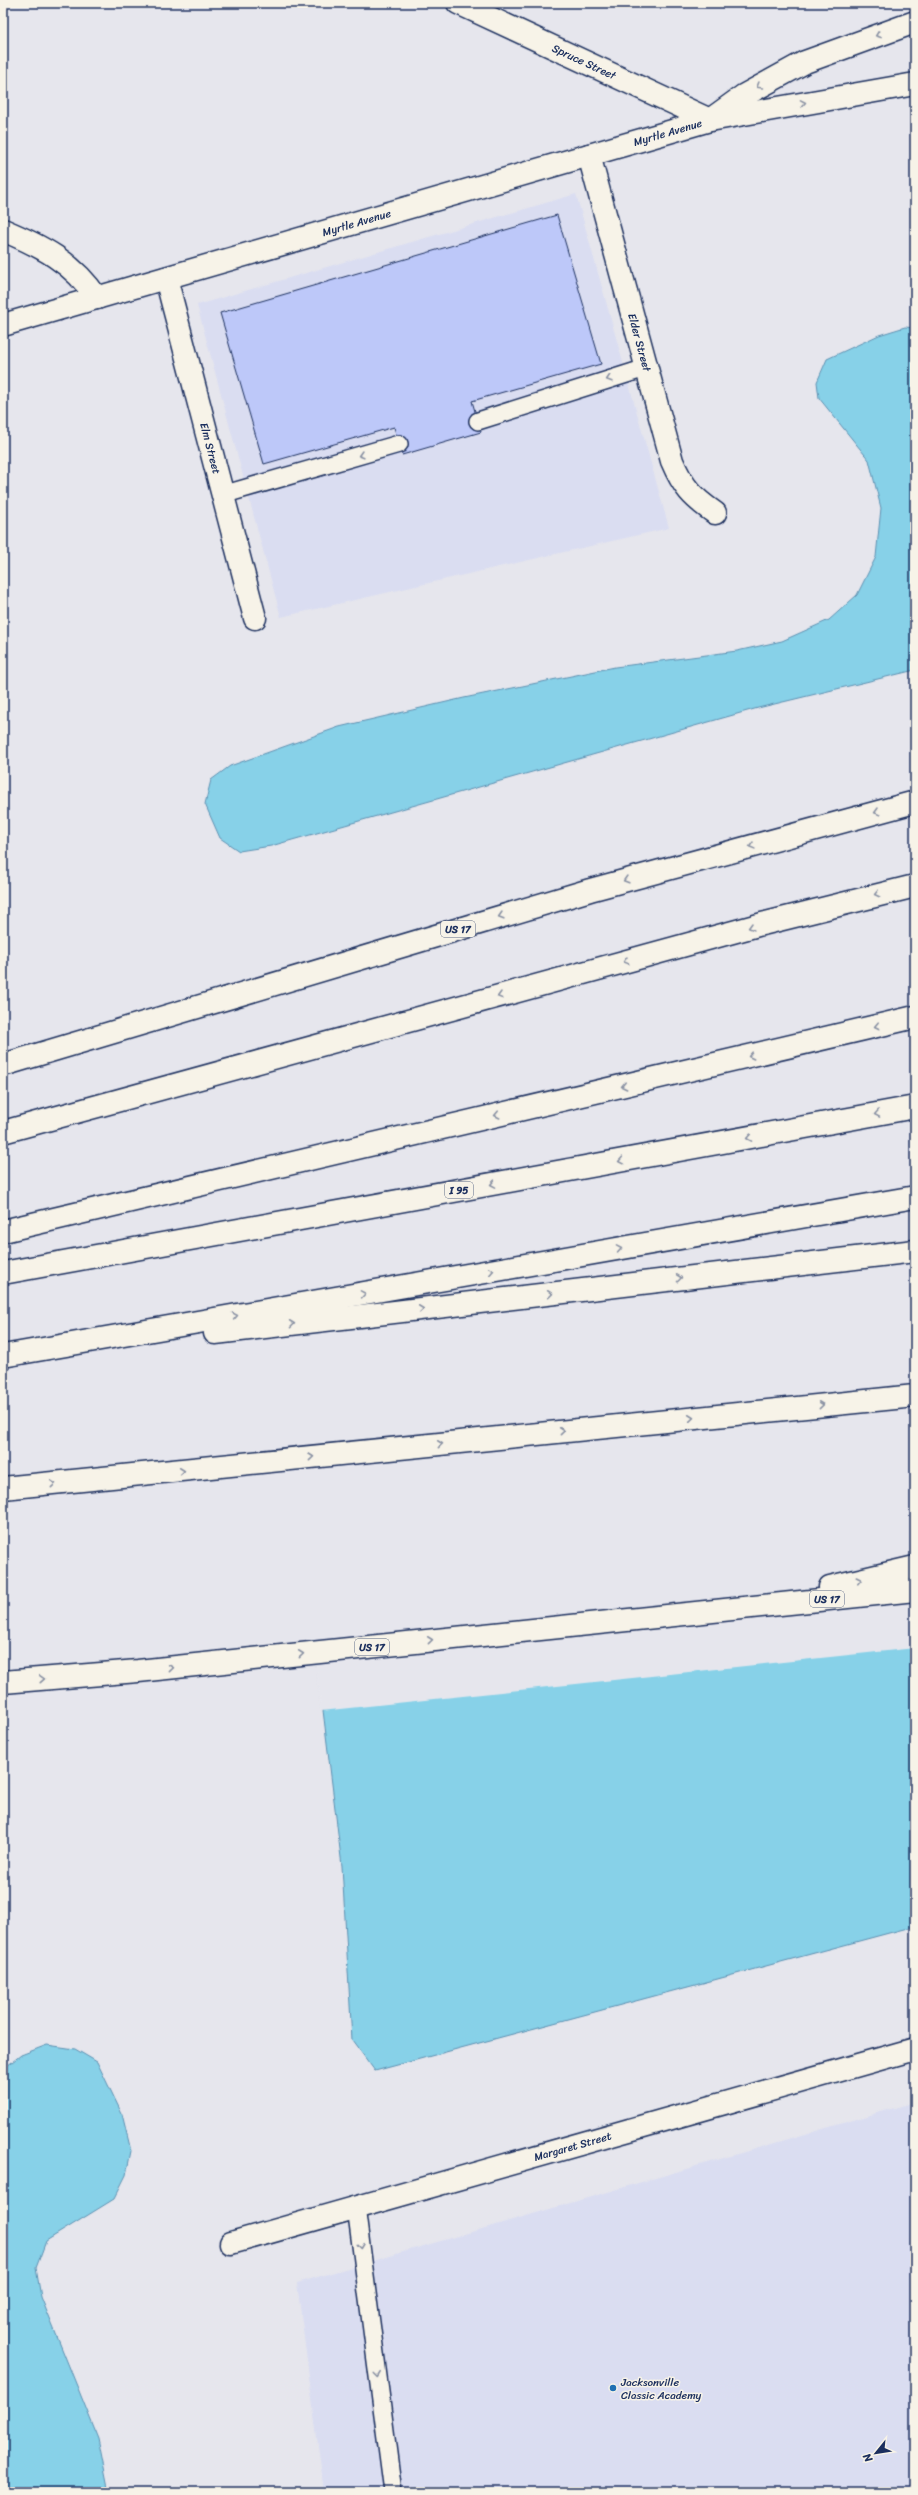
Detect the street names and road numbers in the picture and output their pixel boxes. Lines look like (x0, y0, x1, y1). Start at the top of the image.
street label: Spruce Street (549, 39, 620, 85)
street label: Myrtle Avenue (631, 114, 705, 152)
street label: Myrtle Avenue (320, 204, 394, 242)
street label: Elder Street (622, 311, 656, 374)
street label: Elm Street (194, 421, 226, 476)
road number: US 17 (441, 921, 475, 937)
road number: I 95 (445, 1182, 473, 1198)
road number: US 17 (810, 1591, 844, 1607)
road number: US 17 (355, 1639, 389, 1655)
street label: Margaret Street (532, 2127, 614, 2167)

